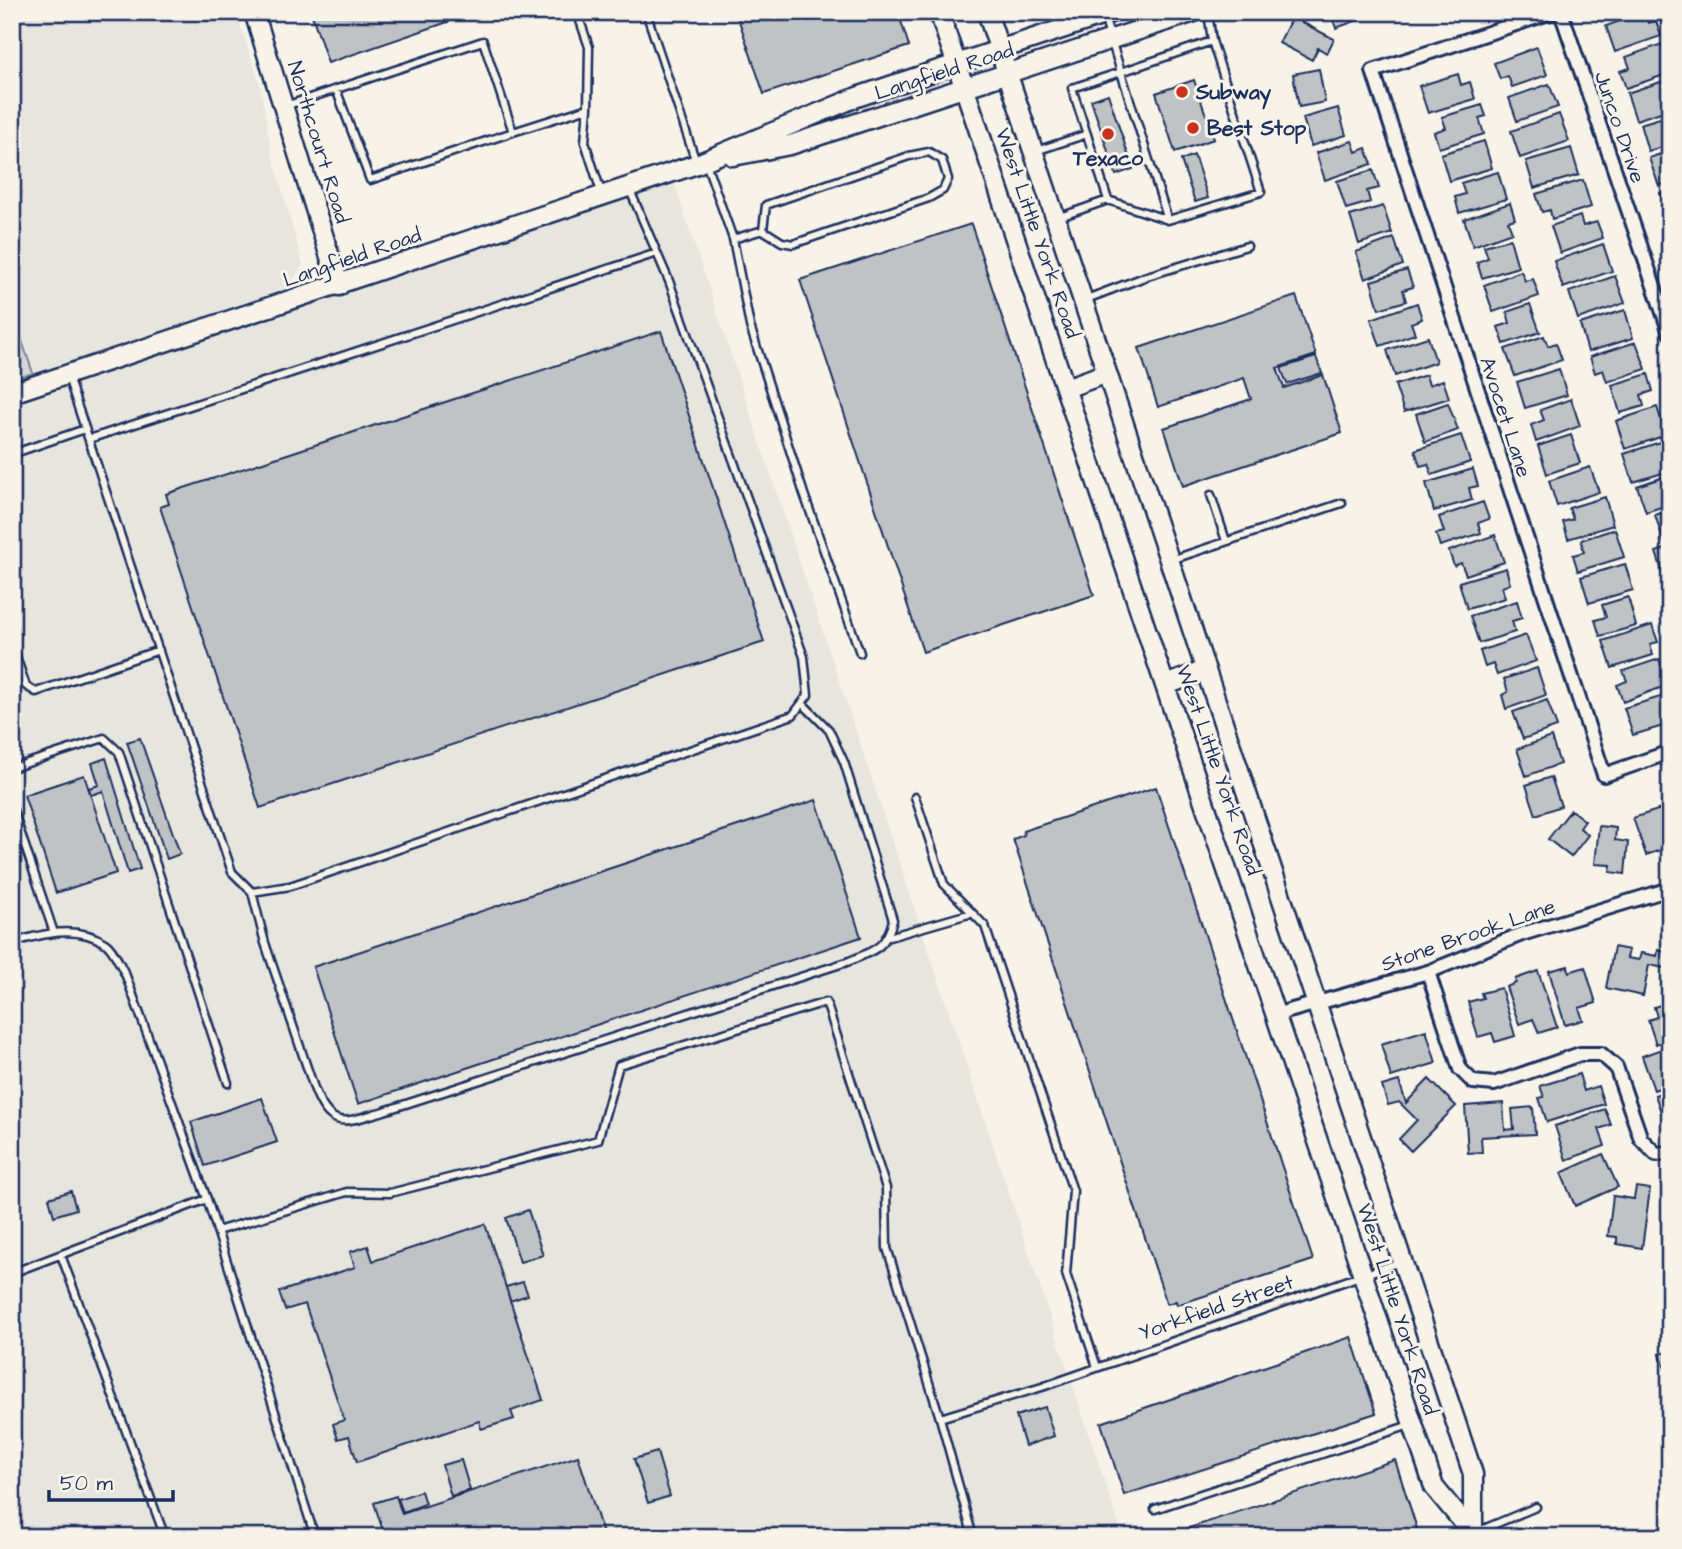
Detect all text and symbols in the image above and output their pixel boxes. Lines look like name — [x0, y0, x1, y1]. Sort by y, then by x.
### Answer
street label: Langfield Road — [871, 35, 1018, 109]
street label: Northcourt Road — [280, 58, 357, 227]
street label: Junco Drive — [1587, 67, 1652, 187]
place label: Subway — [1195, 78, 1272, 110]
marker: Subway — [1174, 84, 1190, 100]
place label: Best Stop — [1207, 114, 1307, 144]
marker: Best Stop — [1185, 120, 1201, 136]
street label: West Little York Road — [988, 124, 1087, 342]
marker: Texaco — [1100, 126, 1116, 142]
place label: Texaco — [1072, 144, 1143, 173]
street label: Langfield Road — [279, 220, 426, 297]
street label: Avocet Lane — [1472, 353, 1539, 481]
street label: West Little York Road — [1169, 661, 1268, 879]
street label: Stone Brook Lane — [1377, 892, 1559, 979]
street label: West Little York Road — [1350, 1200, 1445, 1419]
street label: Yorkfield Street — [1135, 1267, 1298, 1348]
scale bar — [49, 1458, 173, 1502]
text: 50 m — [60, 1469, 114, 1498]

